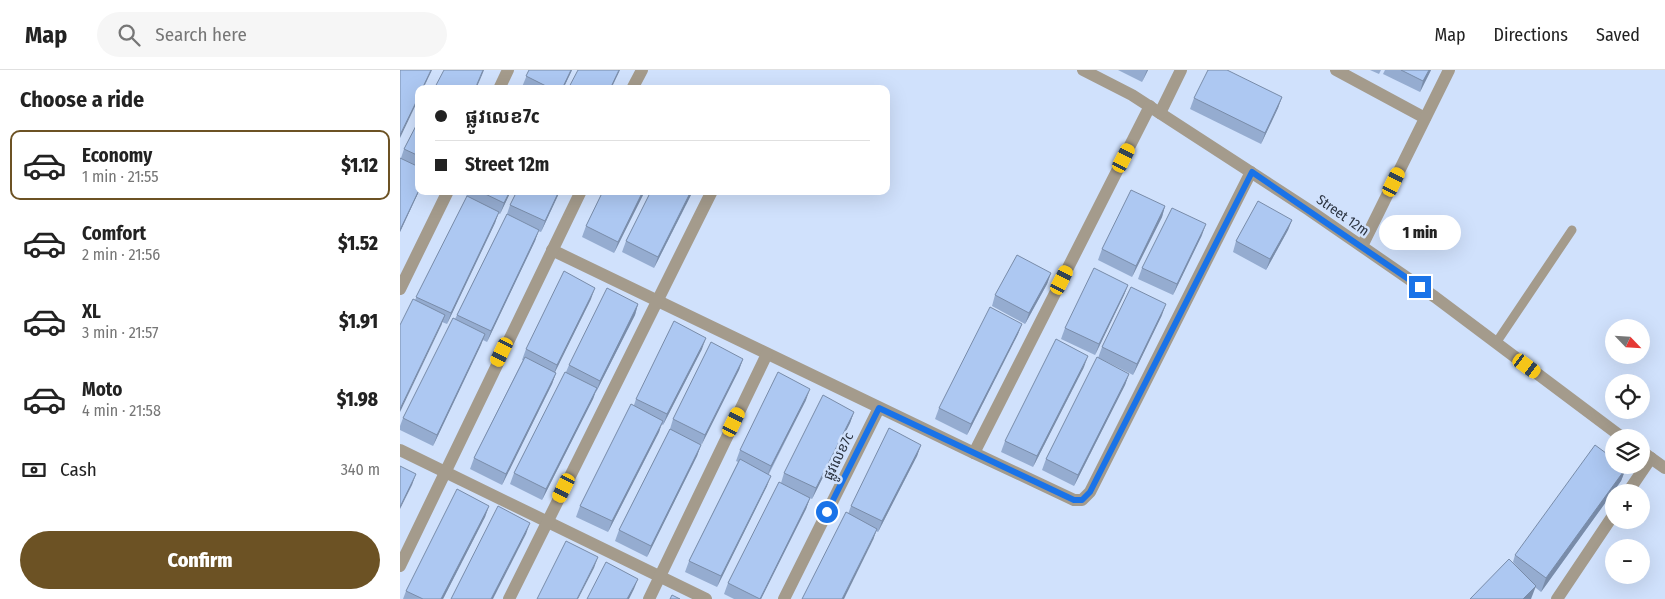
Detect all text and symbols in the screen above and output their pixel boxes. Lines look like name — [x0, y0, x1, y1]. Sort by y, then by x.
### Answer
search box — [97, 12, 447, 57]
text: Map — [25, 21, 67, 49]
icon: search — [115, 21, 143, 49]
text: Search here — [155, 23, 247, 46]
text: Map — [1434, 24, 1466, 46]
text: Directions — [1494, 24, 1568, 46]
text: Saved — [1596, 24, 1640, 46]
text: Choose a ride — [20, 86, 144, 113]
text: ផ្លូវលេខ7c — [465, 105, 539, 128]
car — [1110, 141, 1137, 175]
icon: car — [22, 143, 67, 188]
text: Economy — [82, 144, 152, 167]
text: Street 12m — [465, 153, 549, 176]
text: $1.12 — [341, 154, 378, 177]
car — [1380, 165, 1407, 199]
text: 1 min · 21:55 — [82, 167, 159, 186]
street label: Street 12m — [1313, 191, 1372, 240]
callout: 1 min — [1379, 214, 1461, 250]
icon: car — [22, 221, 67, 266]
text: Comfort — [82, 222, 146, 245]
text: 1 min — [1403, 223, 1437, 242]
text: $1.52 — [338, 232, 378, 255]
text: 2 min · 21:56 — [82, 245, 160, 264]
car — [1048, 263, 1075, 297]
route end — [1409, 276, 1431, 298]
icon: car — [22, 299, 67, 344]
text: XL — [82, 300, 101, 323]
text: $1.91 — [339, 310, 378, 333]
north arrow — [1605, 319, 1650, 364]
map controls — [1605, 319, 1650, 584]
text: 3 min · 21:57 — [82, 323, 159, 342]
car — [488, 335, 515, 369]
car — [1510, 351, 1543, 381]
button: locate — [1605, 374, 1650, 419]
icon: car — [22, 377, 67, 422]
text: Moto — [82, 378, 122, 401]
text: $1.98 — [337, 388, 378, 411]
text: 4 min · 21:58 — [82, 401, 161, 420]
car — [720, 405, 747, 439]
button: layers — [1605, 429, 1650, 474]
street label: ផ្លូវលេខ7c — [820, 430, 860, 484]
icon: cash — [20, 456, 48, 484]
text: Cash — [60, 458, 97, 481]
text: 340 m — [341, 460, 380, 479]
car — [550, 471, 577, 505]
button: + — [1605, 484, 1650, 529]
route start — [816, 501, 838, 523]
button: Confirm — [20, 531, 380, 589]
button: − — [1605, 539, 1650, 584]

